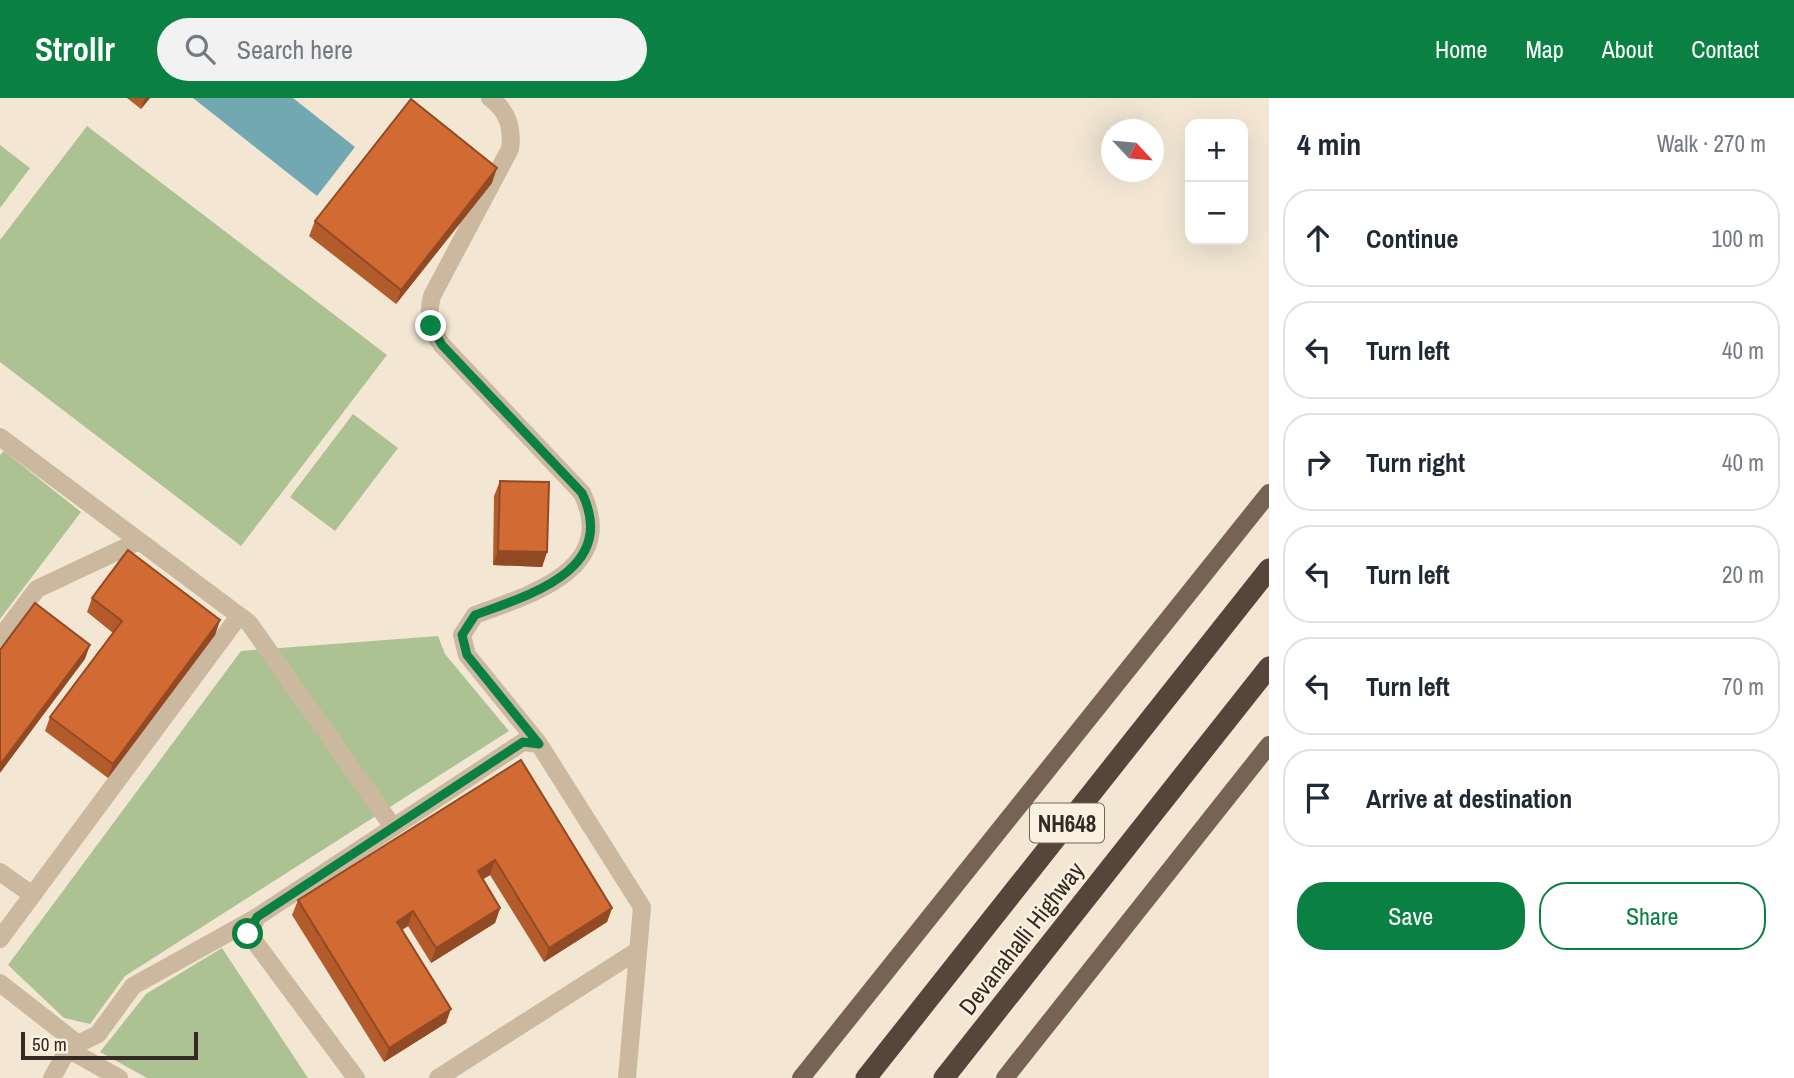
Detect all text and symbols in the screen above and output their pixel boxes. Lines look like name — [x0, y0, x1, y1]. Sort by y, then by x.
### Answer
search box — [157, 18, 647, 81]
text: Strollr — [35, 27, 115, 71]
icon: search — [181, 30, 219, 68]
text: Search here — [237, 32, 353, 67]
text: Home — [1435, 33, 1487, 65]
text: Map — [1525, 33, 1564, 65]
text: About — [1602, 33, 1653, 65]
text: Contact — [1691, 33, 1759, 65]
north arrow — [1101, 119, 1164, 182]
map controls — [1185, 119, 1248, 245]
button: + — [1185, 119, 1248, 182]
text: 4 min — [1297, 124, 1361, 164]
text: Walk · 270 m — [1657, 128, 1766, 159]
button: − — [1185, 182, 1248, 245]
icon: ahead — [1299, 219, 1337, 257]
text: Continue — [1366, 221, 1458, 256]
text: 100 m — [1712, 223, 1764, 254]
route end — [415, 310, 446, 341]
icon: left — [1299, 331, 1337, 369]
text: Turn left — [1366, 333, 1450, 368]
text: 40 m — [1722, 335, 1764, 366]
icon: right — [1299, 443, 1337, 481]
text: Turn right — [1366, 445, 1465, 480]
text: 40 m — [1722, 447, 1764, 478]
icon: left — [1299, 555, 1337, 593]
text: Turn left — [1366, 557, 1450, 592]
text: 20 m — [1722, 559, 1764, 590]
icon: left — [1299, 667, 1337, 705]
text: Turn left — [1366, 669, 1450, 704]
text: 70 m — [1722, 671, 1764, 702]
icon: arrive — [1299, 779, 1337, 817]
text: Arrive at destination — [1366, 781, 1572, 816]
road number: NH648 — [1030, 804, 1104, 842]
street label: Devanahalli Highway — [951, 855, 1091, 1021]
button: Save — [1297, 882, 1525, 950]
button: Share — [1539, 882, 1766, 950]
route start — [232, 918, 263, 949]
scale bar — [21, 1029, 198, 1061]
text: 50 m — [32, 1031, 67, 1057]

